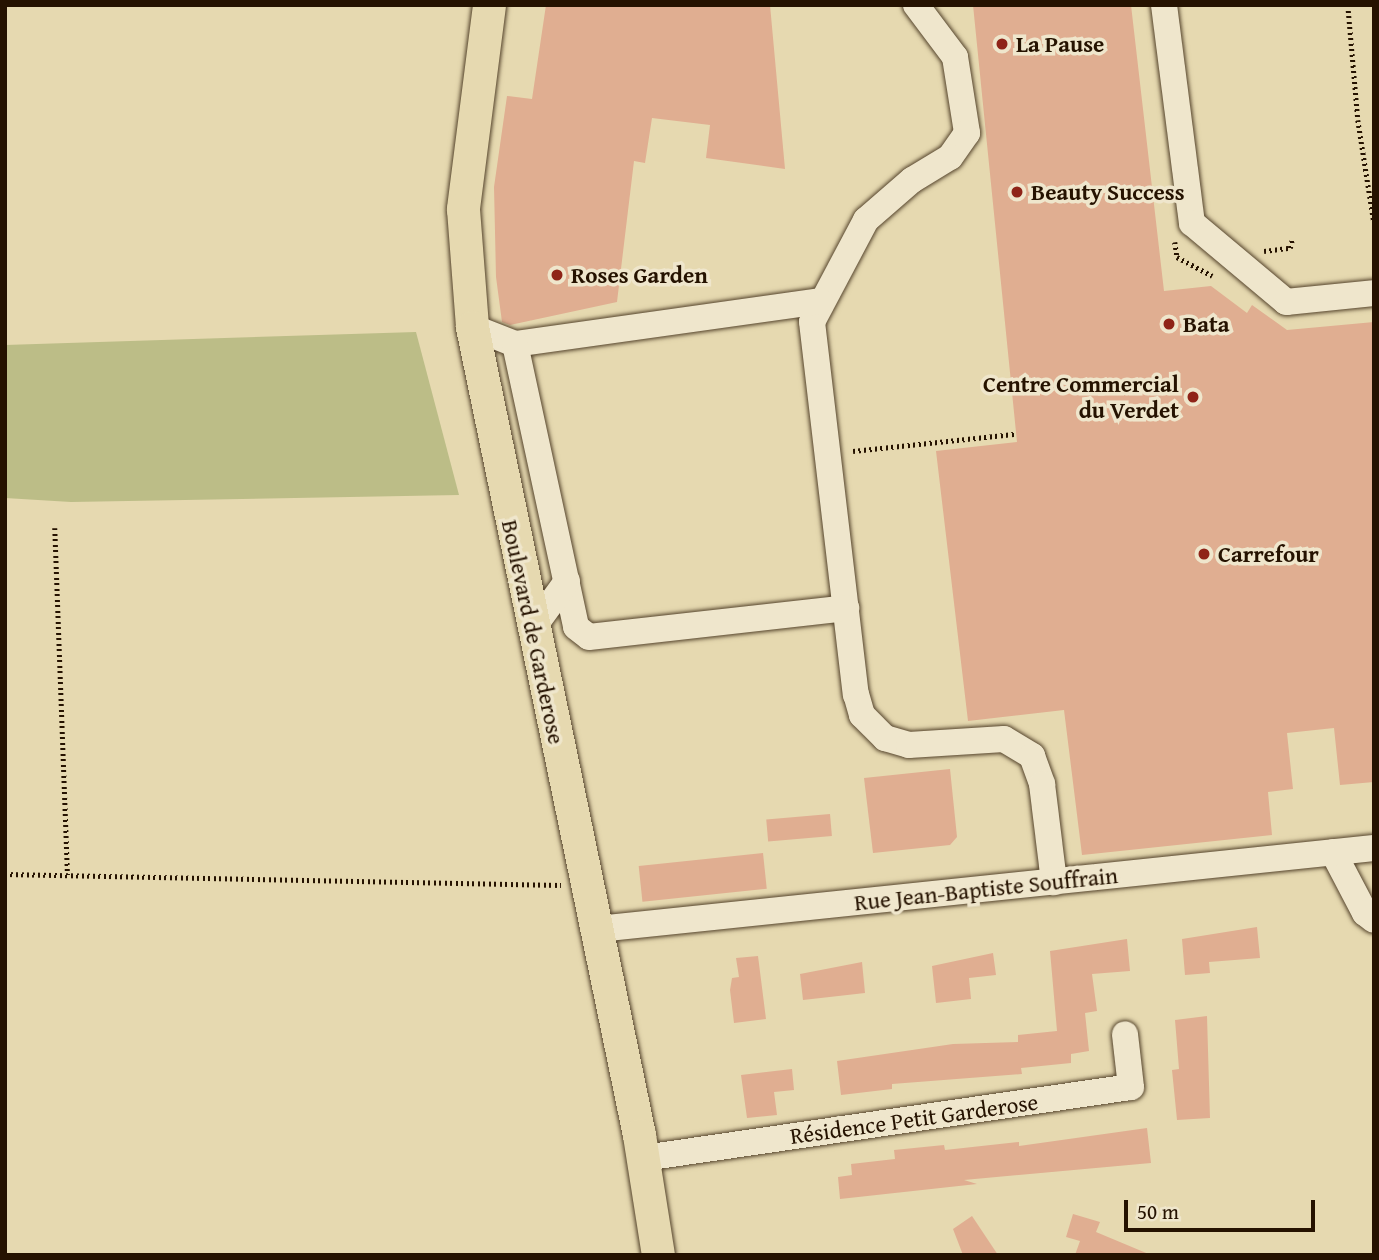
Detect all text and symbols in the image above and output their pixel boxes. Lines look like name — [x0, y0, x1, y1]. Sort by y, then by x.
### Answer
place label: La Pause — [1016, 30, 1104, 58]
marker: La Pause — [994, 36, 1010, 52]
place label: Beauty Success — [1031, 178, 1185, 206]
marker: Beauty Success — [1009, 184, 1025, 200]
place label: Roses Garden — [571, 261, 708, 289]
marker: Roses Garden — [549, 267, 565, 283]
place label: Bata — [1183, 310, 1230, 338]
marker: Bata — [1161, 316, 1177, 332]
place label: Centre Commercial du Verdet — [983, 370, 1179, 424]
marker: Centre Commercial du Verdet — [1185, 389, 1201, 405]
street label: Boulevard de Garderose — [496, 517, 570, 747]
place label: Carrefour — [1218, 540, 1319, 568]
marker: Carrefour — [1196, 546, 1212, 562]
street label: Rue Jean-Baptiste Souffrain — [853, 861, 1119, 917]
street label: Résidence Petit Garderose — [788, 1088, 1040, 1150]
scale bar — [1127, 1186, 1318, 1230]
text: 50 m — [1137, 1196, 1179, 1227]

